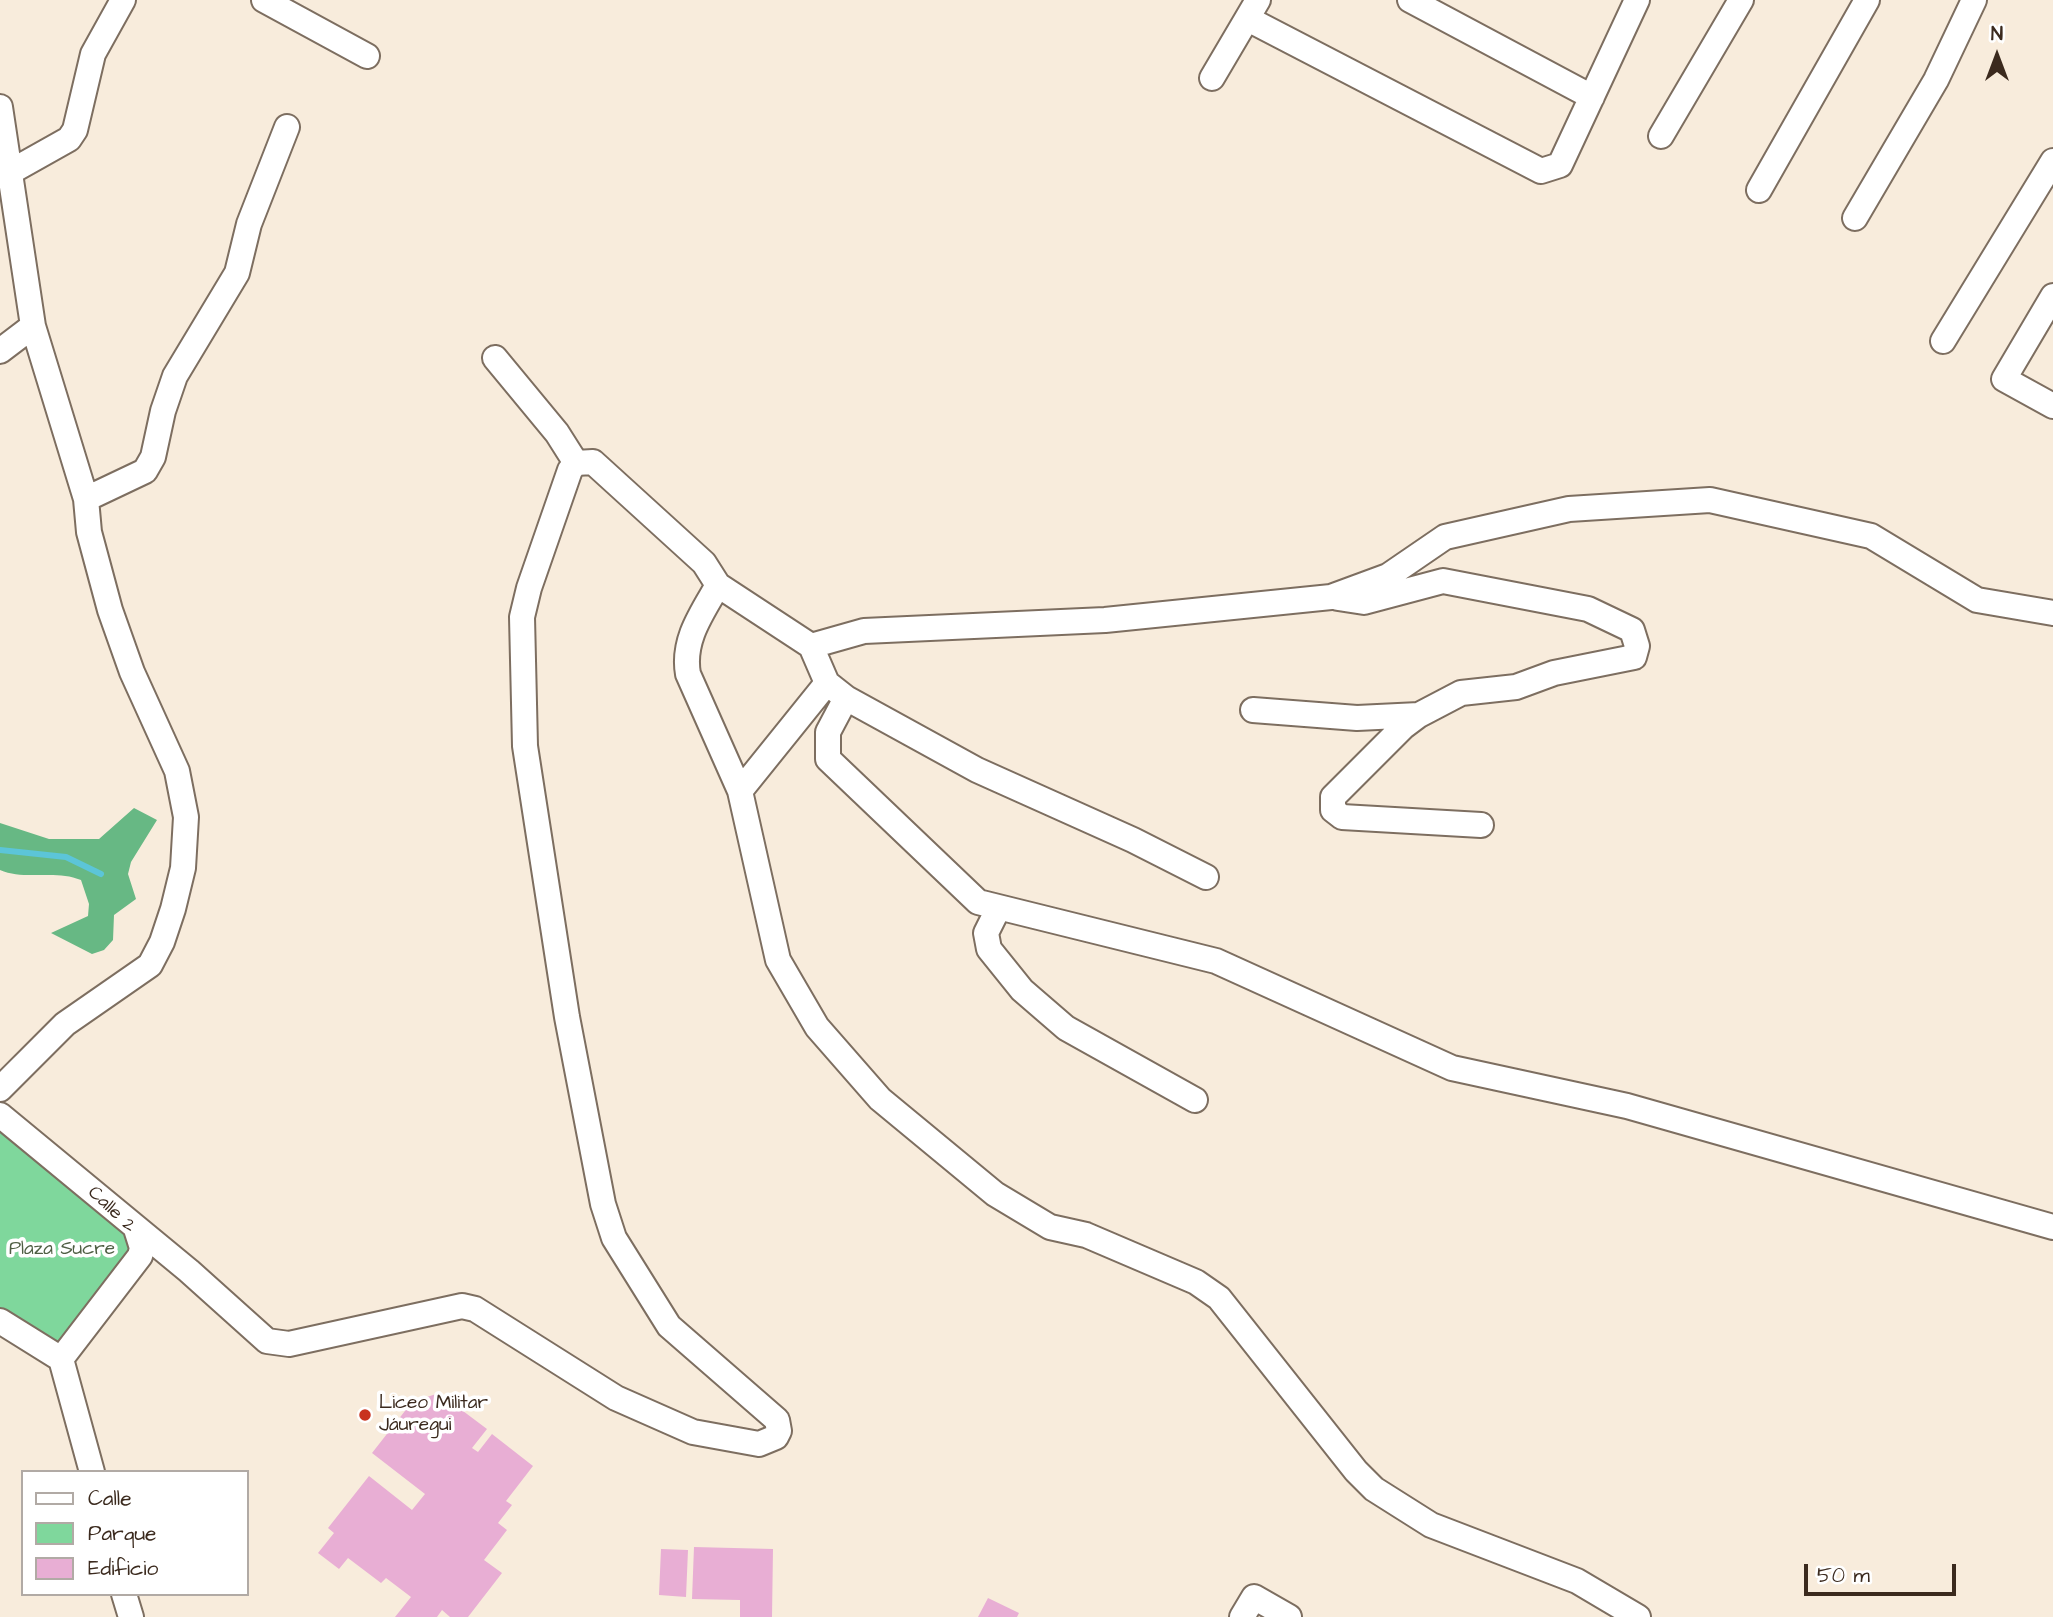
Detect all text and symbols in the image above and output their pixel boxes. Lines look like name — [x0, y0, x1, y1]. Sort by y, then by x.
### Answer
north arrow — [1962, 21, 2032, 91]
text: N — [1991, 21, 2003, 48]
street label: Calle 2 — [82, 1182, 140, 1238]
park label: Plaza Sucre — [9, 1239, 115, 1261]
place label: Liceo Militar Jáuregui — [379, 1393, 488, 1437]
marker: Liceo Militar Jáuregui — [357, 1407, 373, 1423]
legend — [21, 1470, 248, 1596]
text: Calle — [88, 1484, 132, 1513]
text: Parque — [88, 1519, 156, 1548]
scale bar — [1808, 1550, 1960, 1594]
text: Edificio — [88, 1554, 158, 1583]
text: 50 m — [1817, 1561, 1870, 1590]

